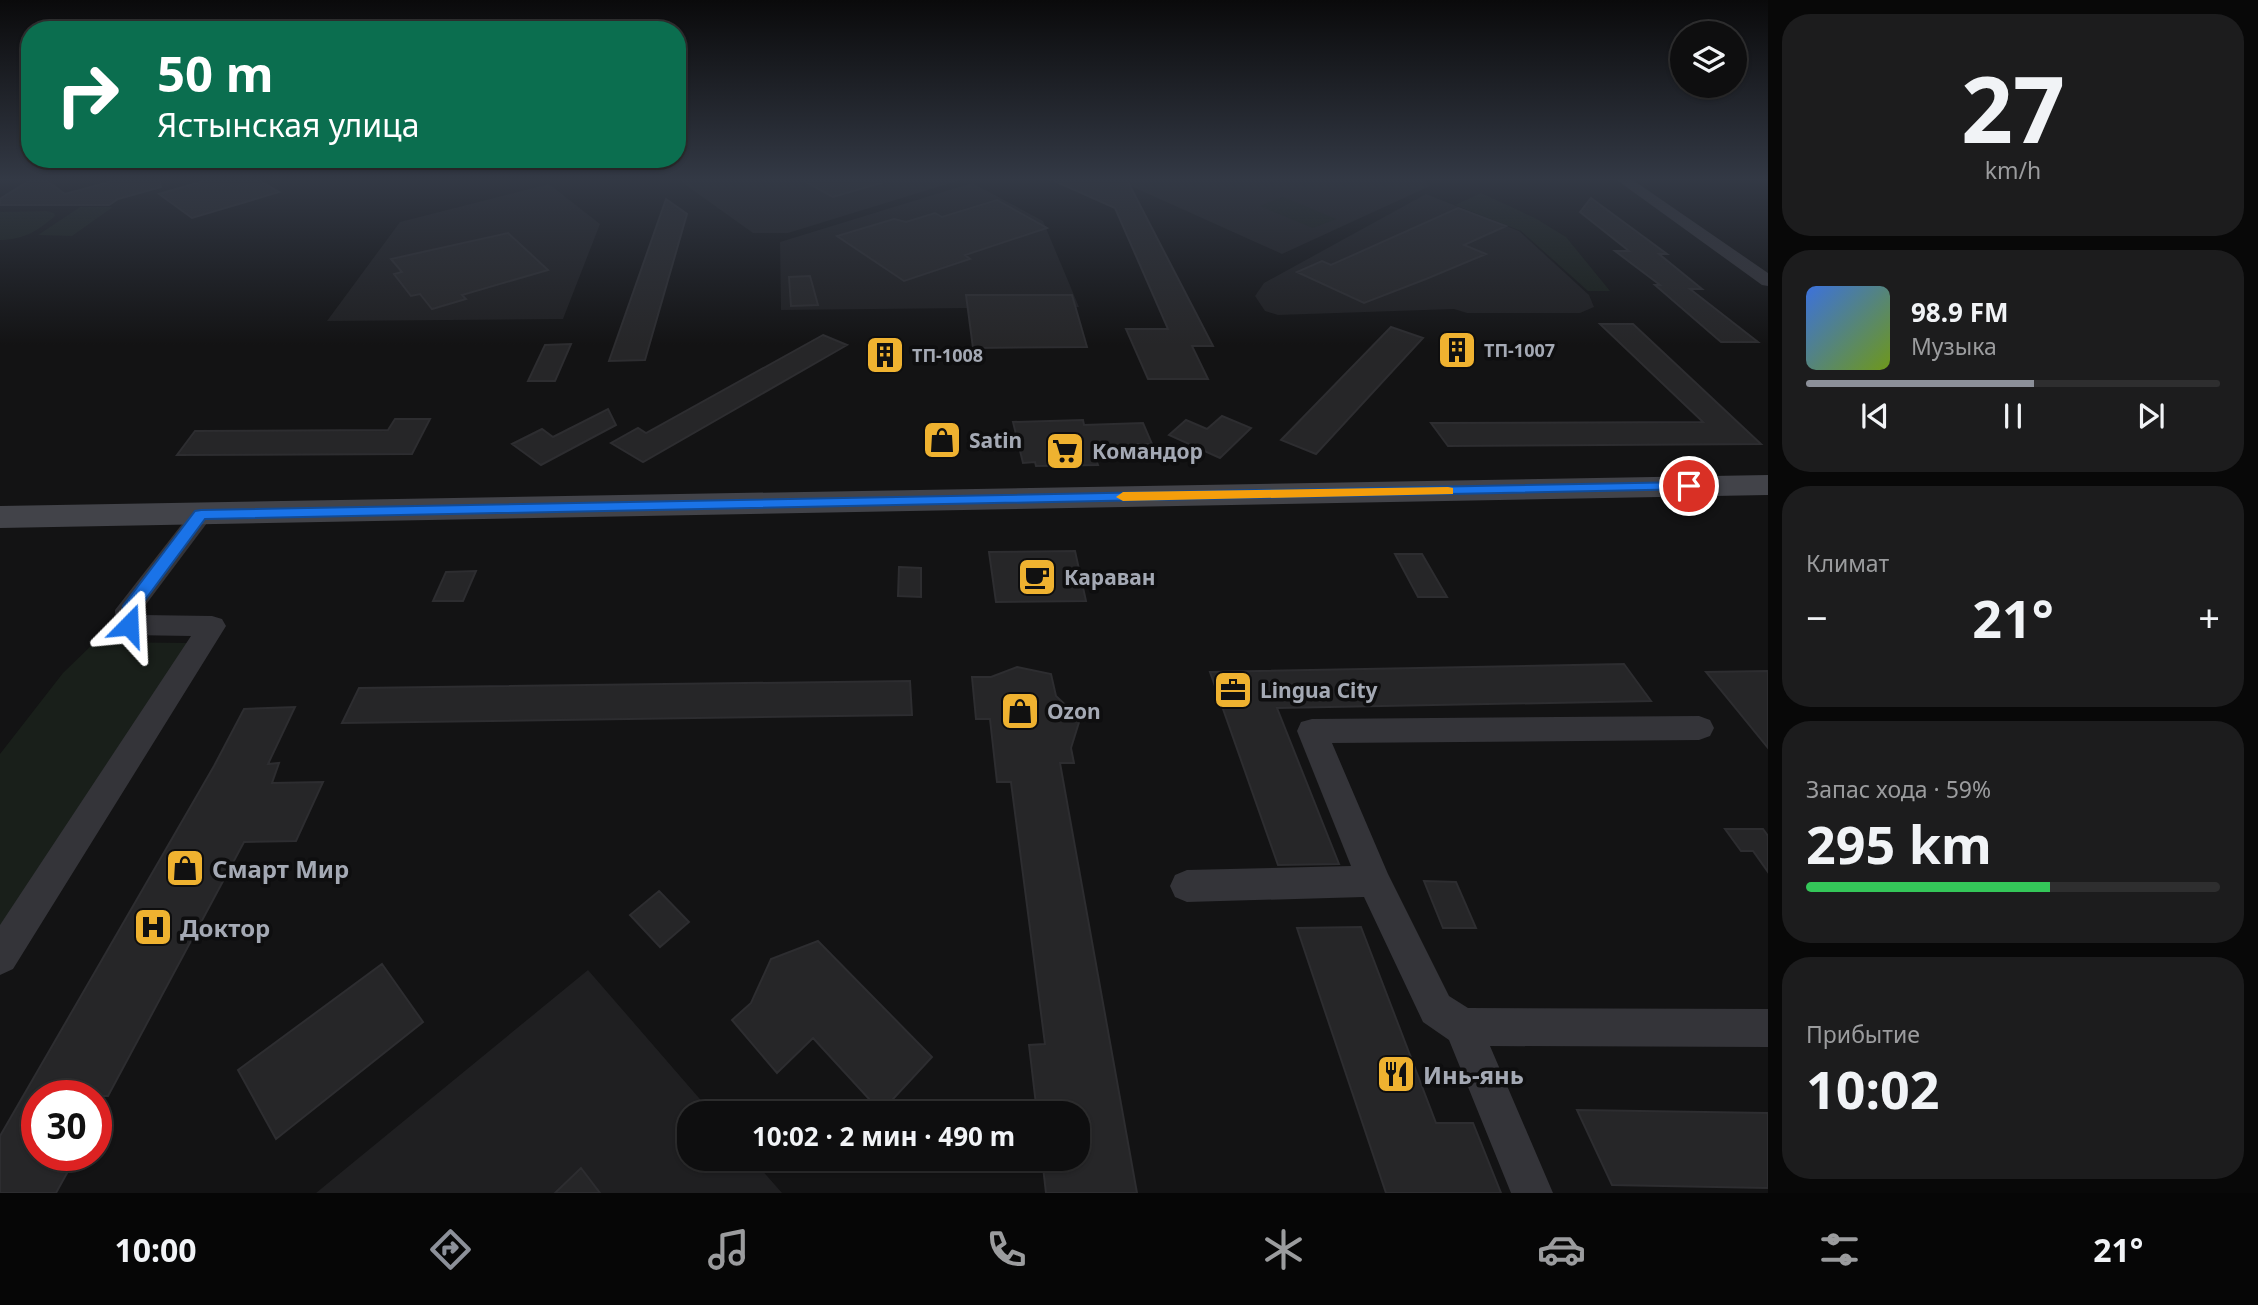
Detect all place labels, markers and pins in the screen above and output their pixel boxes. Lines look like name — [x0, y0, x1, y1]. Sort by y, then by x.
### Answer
building icon: ТП-1007 — [1436, 329, 1478, 371]
building icon: ТП-1008 — [864, 334, 906, 376]
place label: ТП-1007 — [1484, 338, 1555, 362]
place label: ТП-1008 — [912, 343, 983, 367]
shop icon: Satin — [921, 419, 963, 461]
place label: Satin — [969, 426, 1022, 454]
supermarket icon: Командор — [1044, 430, 1086, 472]
place label: Командор — [1092, 437, 1203, 465]
pin — [1659, 456, 1719, 516]
cafe icon: Караван — [1016, 556, 1058, 598]
place label: Караван — [1064, 563, 1156, 591]
office icon: Lingua City — [1212, 669, 1254, 711]
place label: Lingua City — [1260, 676, 1378, 704]
shop icon: Ozon — [999, 690, 1041, 732]
place label: Ozon — [1047, 697, 1101, 725]
shop icon: Смарт Мир — [164, 847, 206, 889]
place label: Смарт Мир — [212, 852, 349, 885]
hospital icon: Доктор — [132, 906, 174, 948]
place label: Доктор — [180, 911, 270, 944]
restaurant icon: Инь-янь — [1375, 1053, 1417, 1095]
place label: Инь-янь — [1423, 1058, 1524, 1091]

